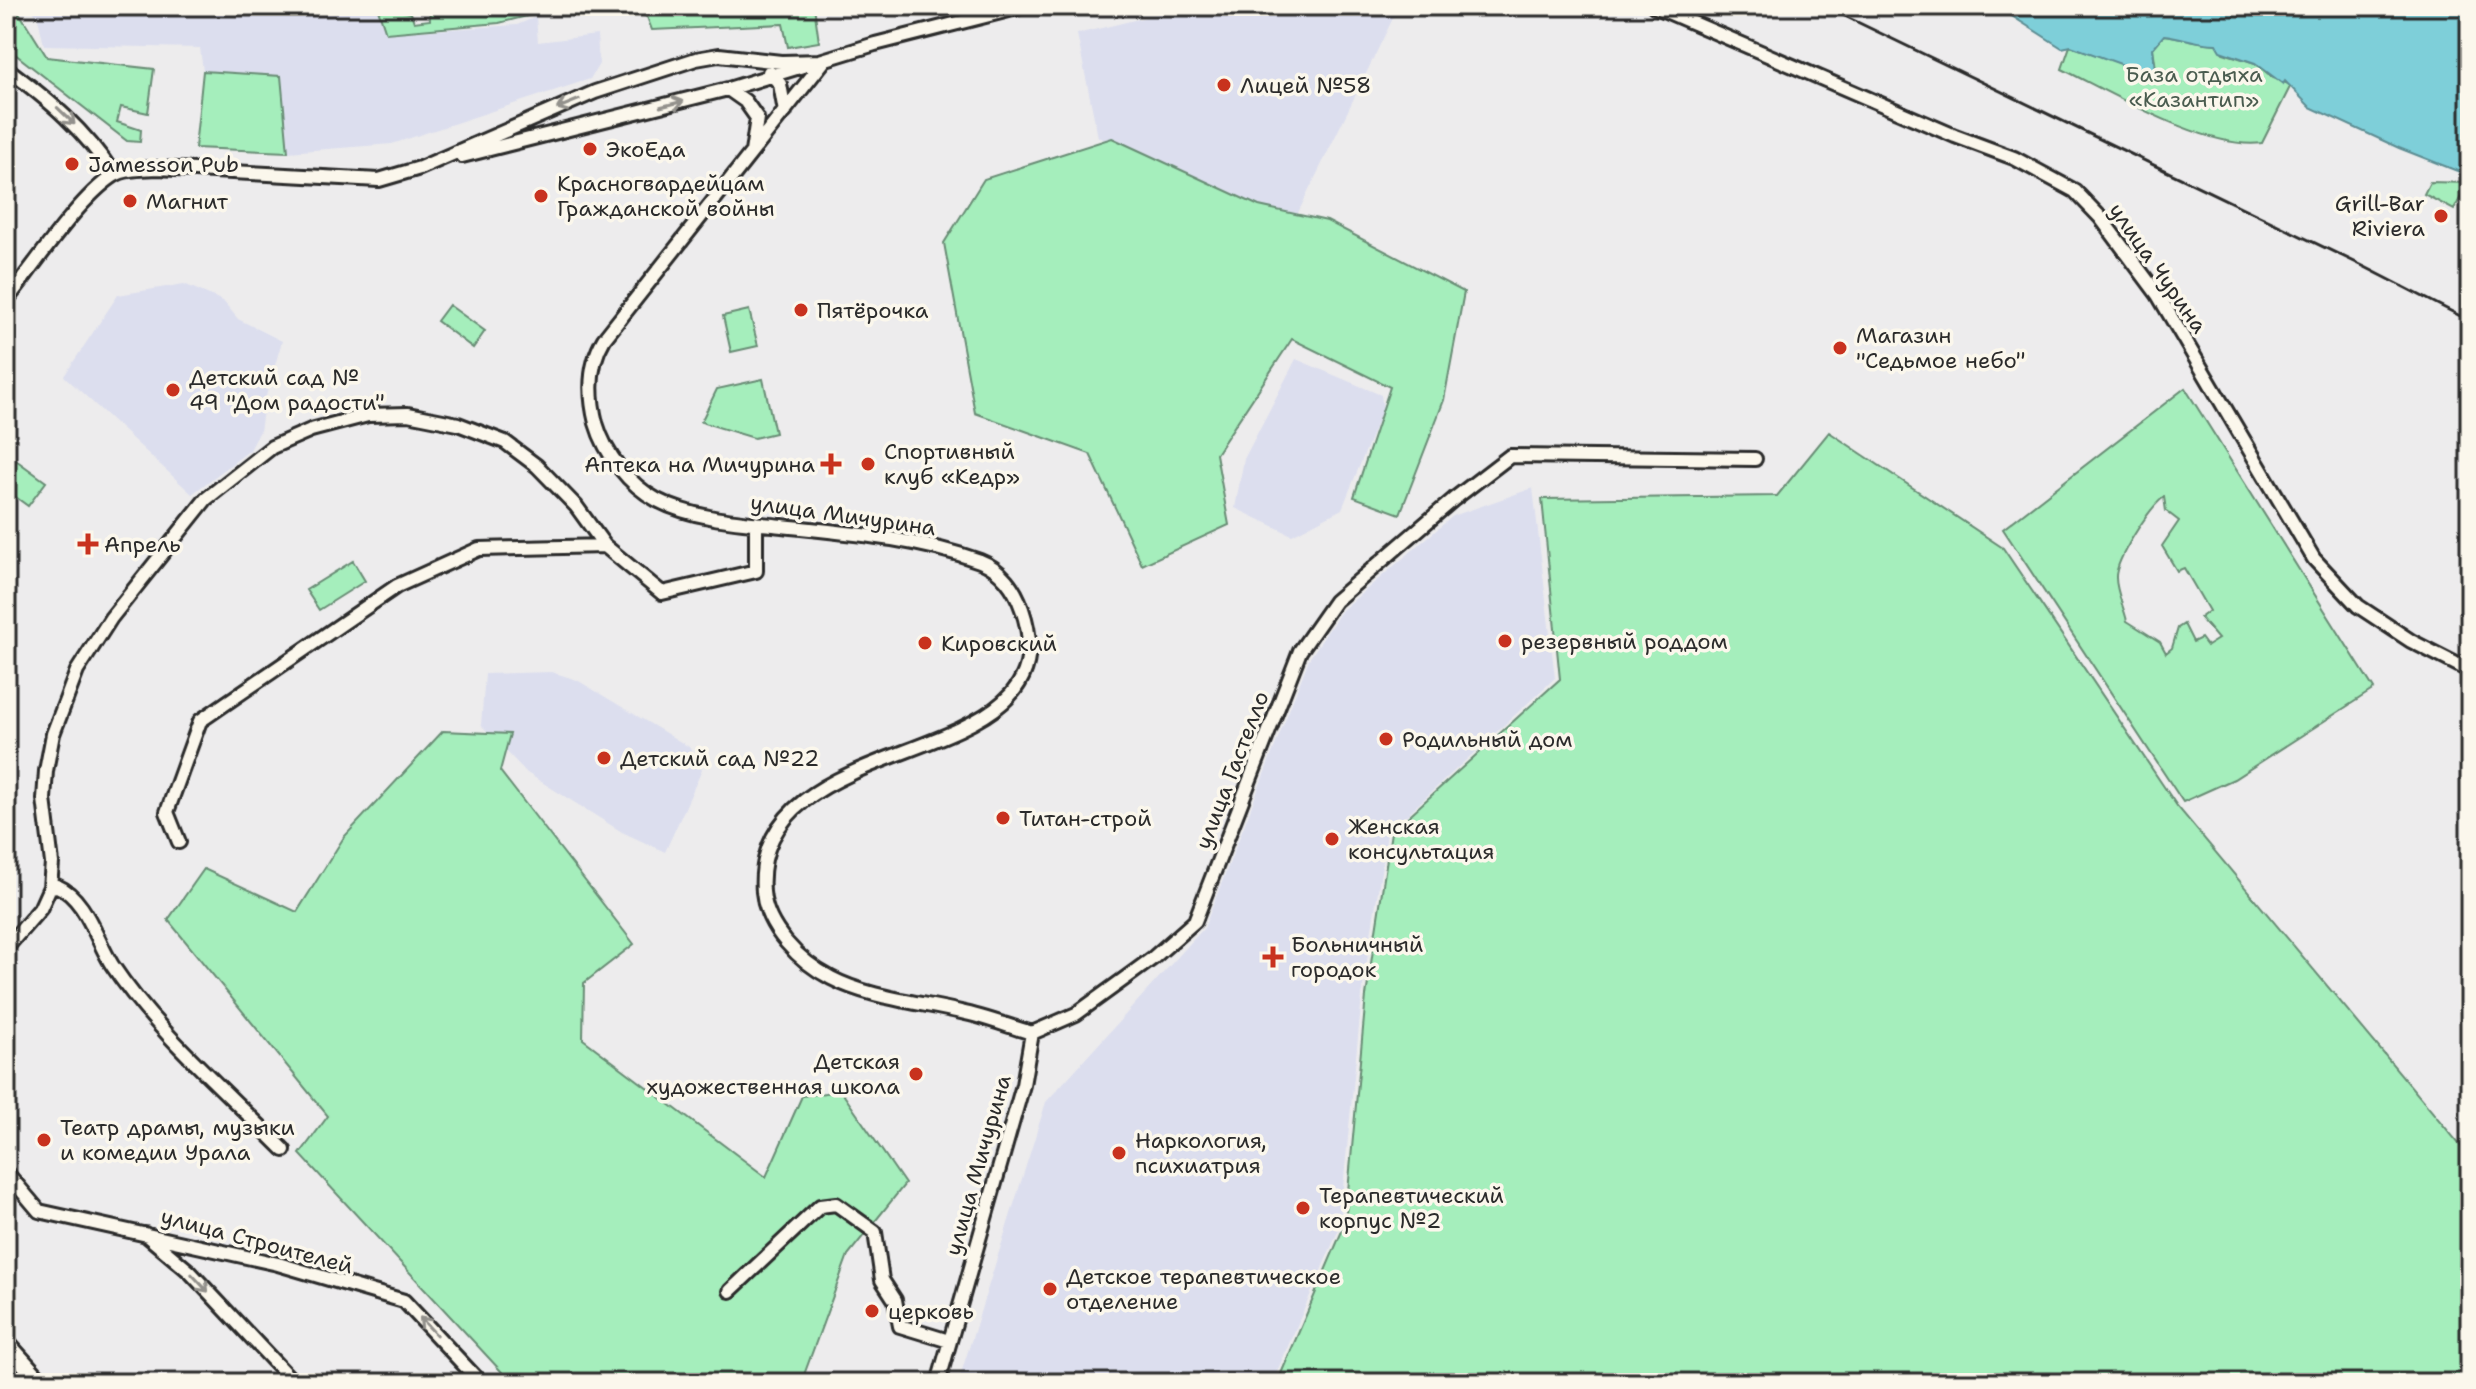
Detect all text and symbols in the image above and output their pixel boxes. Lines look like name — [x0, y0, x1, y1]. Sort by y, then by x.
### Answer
park label: База отдыха «Казантип» — [2125, 60, 2263, 114]
place label: Лицей №58 — [1240, 71, 1371, 100]
marker: Лицей №58 — [1215, 76, 1233, 94]
one-way arrow — [658, 95, 684, 110]
one-way arrow — [556, 97, 581, 112]
one-way arrow — [56, 106, 76, 125]
place label: ЭкоЕда — [606, 135, 686, 164]
marker: ЭкоЕда — [581, 140, 599, 158]
place label: Jamesson Pub — [88, 150, 239, 179]
marker: Jamesson Pub — [63, 155, 81, 173]
place label: Красногвардейцам Гражданской войны — [557, 169, 775, 223]
place label: Магнит — [146, 187, 229, 216]
marker: Красногвардейцам Гражданской войны — [532, 187, 550, 205]
place label: Grill-Bar Riviera — [2335, 189, 2425, 243]
marker: Магнит — [121, 192, 139, 210]
street label: улица Чурина — [2102, 197, 2214, 339]
marker: Grill-Bar Riviera — [2432, 207, 2450, 225]
place label: Пятёрочка — [817, 296, 929, 325]
marker: Пятёрочка — [792, 301, 810, 319]
place label: Магазин "Седьмое небо" — [1856, 321, 2025, 375]
marker: Магазин "Седьмое небо" — [1831, 339, 1849, 357]
place label: Детский сад № 49 "Дом радости" — [189, 363, 385, 417]
marker: Детский сад № 49 "Дом радости" — [164, 381, 182, 399]
place label: Спортивный клуб «Кедр» — [884, 437, 1020, 491]
place label: Аптека на Мичурина — [584, 450, 815, 479]
marker: Аптека на Мичурина — [822, 455, 840, 473]
marker: Спортивный клуб «Кедр» — [859, 455, 877, 473]
street label: улица Мичурина — [748, 488, 938, 542]
place label: Апрель — [104, 530, 181, 559]
marker: Апрель — [79, 535, 97, 553]
place label: резервный роддом — [1521, 627, 1728, 656]
place label: Кировский — [941, 629, 1057, 658]
marker: резервный роддом — [1496, 632, 1514, 650]
marker: Кировский — [916, 634, 934, 652]
street label: улица Гастелло — [1189, 687, 1275, 853]
place label: Родильный дом — [1402, 725, 1573, 754]
marker: Родильный дом — [1377, 730, 1395, 748]
place label: Детский сад №22 — [620, 744, 819, 773]
marker: Детский сад №22 — [595, 749, 613, 767]
place label: Титан-строй — [1019, 804, 1152, 833]
marker: Титан-строй — [994, 809, 1012, 827]
place label: Женская консультация — [1348, 812, 1495, 866]
marker: Женская консультация — [1323, 830, 1341, 848]
place label: Больничный городок — [1291, 930, 1423, 984]
marker: Больничный городок — [1262, 946, 1284, 968]
place label: Детская художественная школа — [647, 1047, 900, 1101]
marker: Детская художественная школа — [907, 1065, 925, 1083]
street label: улица Мичурина — [938, 1071, 1018, 1259]
place label: Театр драмы, музыки и комедии Урала — [60, 1113, 295, 1167]
place label: Наркология, психиатрия — [1135, 1126, 1267, 1180]
marker: Театр драмы, музыки и комедии Урала — [35, 1131, 53, 1149]
marker: Наркология, психиатрия — [1110, 1144, 1128, 1162]
place label: Терапевтический корпус №2 — [1319, 1181, 1504, 1235]
marker: Терапевтический корпус №2 — [1294, 1199, 1312, 1217]
street label: улица Строителей — [158, 1201, 356, 1281]
place label: Детское терапевтическое отделение — [1066, 1262, 1341, 1316]
one-way arrow — [191, 1273, 210, 1293]
marker: Детское терапевтическое отделение — [1041, 1280, 1059, 1298]
place label: церковь — [888, 1297, 974, 1326]
marker: церковь — [863, 1302, 881, 1320]
one-way arrow — [418, 1316, 437, 1336]

